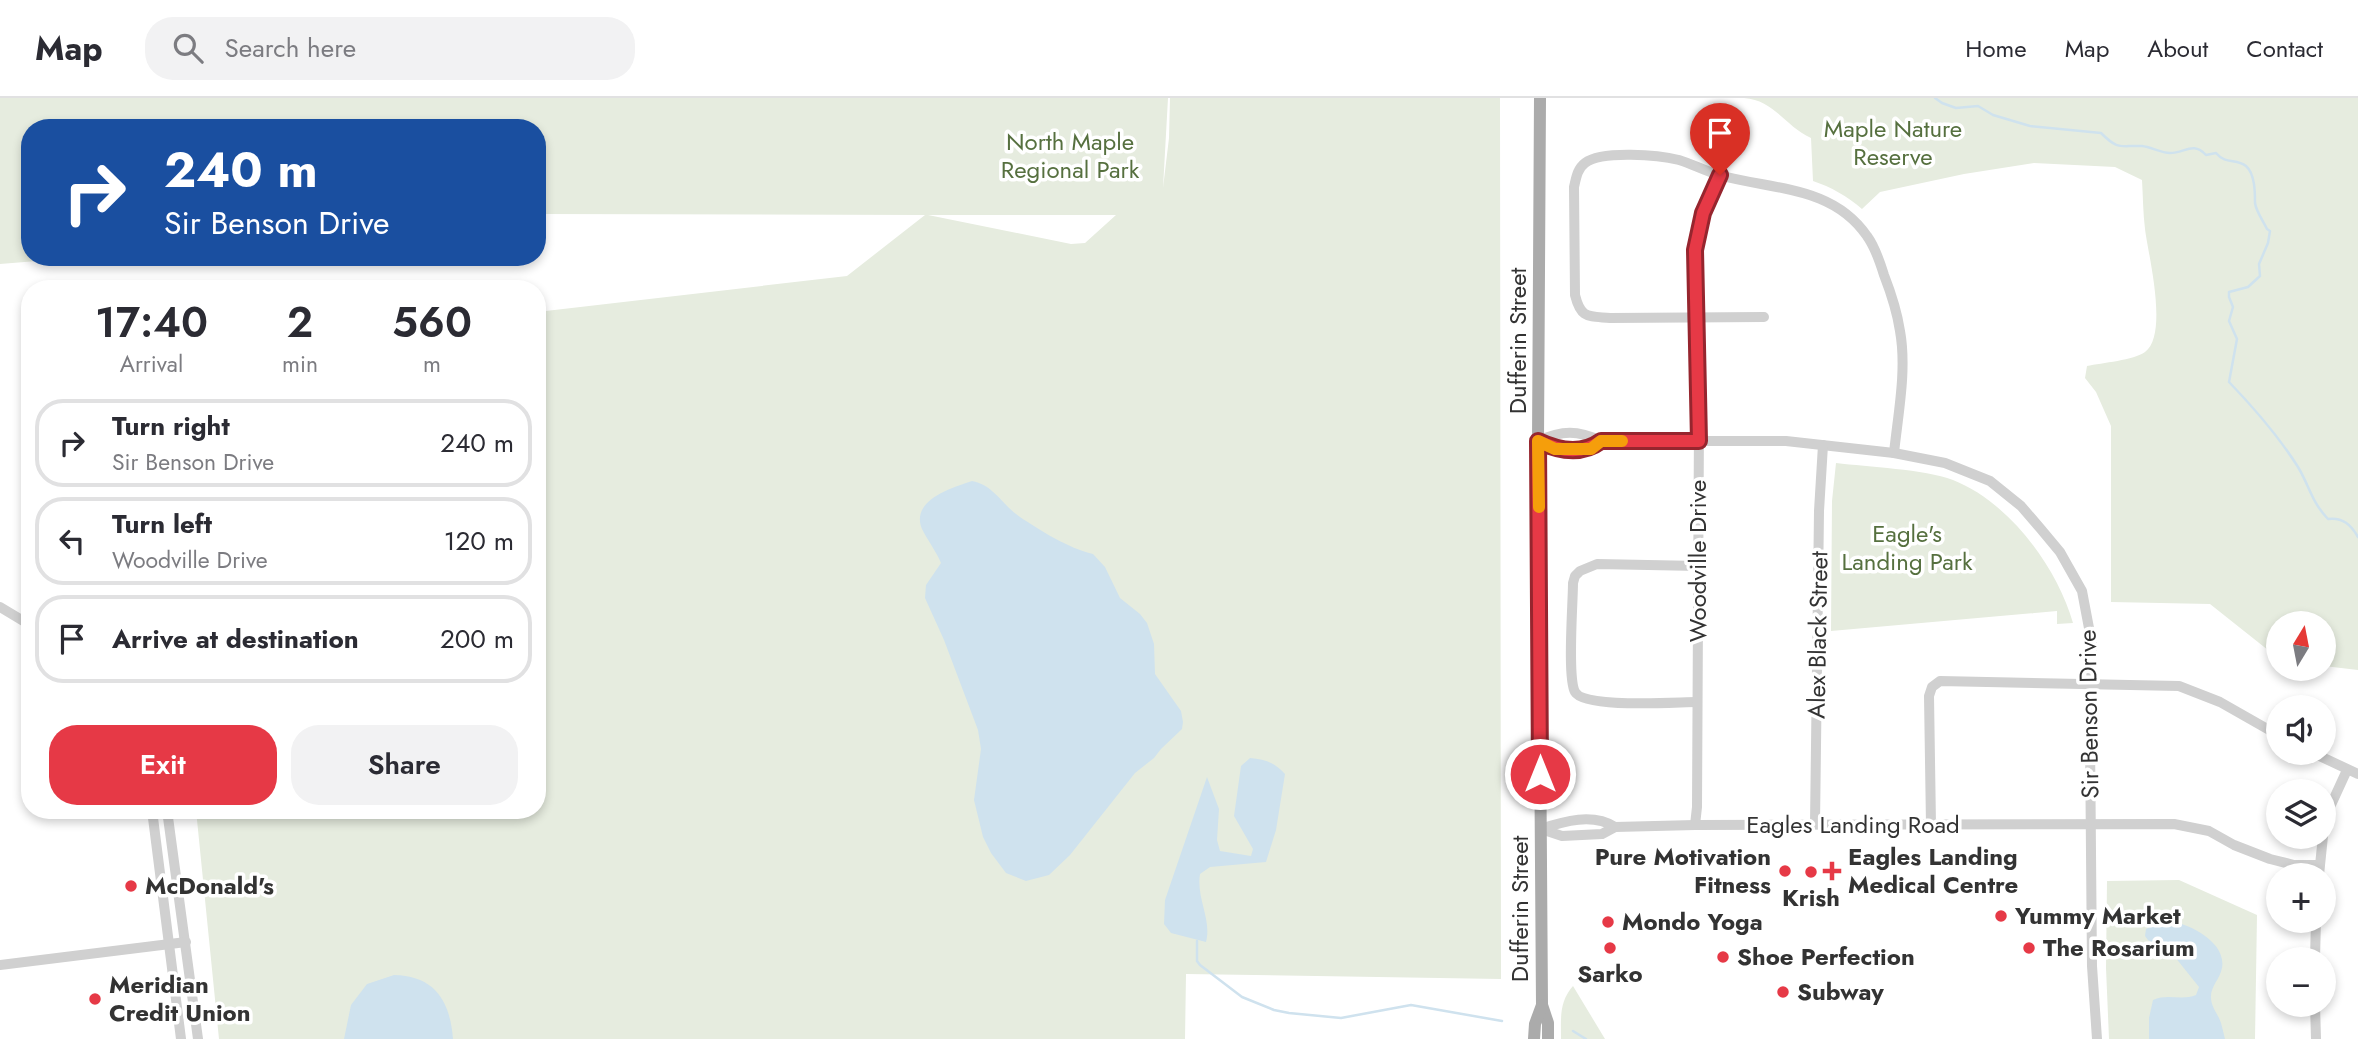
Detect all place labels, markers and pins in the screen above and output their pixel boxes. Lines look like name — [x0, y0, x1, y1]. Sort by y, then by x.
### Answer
pin — [1690, 103, 1750, 175]
place label: Pure Motivation Fitness — [1595, 839, 1771, 902]
place label: Eagles Landing Medical Centre — [1848, 839, 2018, 902]
marker: Eagles Landing Medical Centre — [1822, 861, 1842, 881]
marker: Pure Motivation Fitness — [1777, 863, 1793, 879]
marker: Krish — [1803, 864, 1819, 880]
place label: McDonald's — [145, 868, 274, 903]
marker: McDonald's — [123, 878, 139, 894]
place label: Krish — [1782, 880, 1840, 915]
place label: Yummy Market — [2014, 898, 2181, 933]
place label: Mondo Yoga — [1622, 904, 1763, 939]
marker: Yummy Market — [1993, 908, 2009, 924]
marker: Mondo Yoga — [1600, 914, 1616, 930]
place label: The Rosarium — [2043, 930, 2195, 965]
place label: Shoe Perfection — [1737, 939, 1915, 974]
marker: Sarko — [1602, 940, 1618, 956]
marker: The Rosarium — [2021, 940, 2037, 956]
marker: Shoe Perfection — [1715, 949, 1731, 965]
place label: Sarko — [1577, 956, 1643, 991]
place label: Meridian Credit Union — [109, 967, 251, 1030]
place label: Subway — [1797, 974, 1884, 1009]
marker: Subway — [1775, 984, 1791, 1000]
marker: Meridian Credit Union — [87, 991, 103, 1007]

